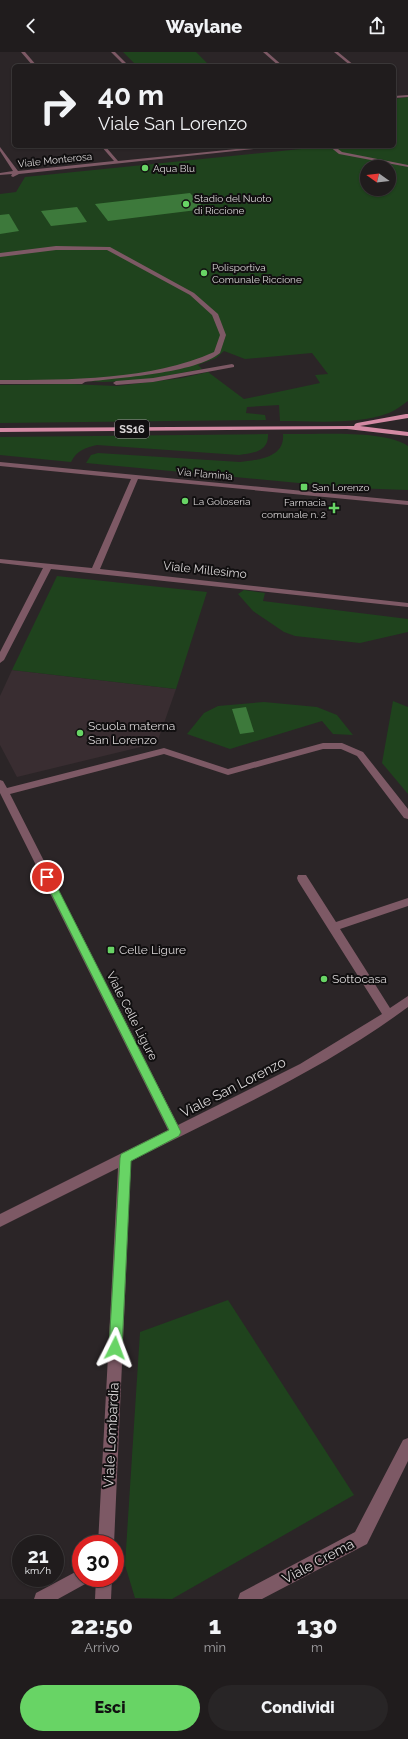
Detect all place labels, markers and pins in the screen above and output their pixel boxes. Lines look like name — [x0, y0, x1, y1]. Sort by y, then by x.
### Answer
marker: Aqua Blu — [140, 163, 150, 173]
place label: Aqua Blu — [153, 163, 195, 174]
place label: Stadio del Nuoto di Riccione — [194, 193, 272, 216]
marker: Stadio del Nuoto di Riccione — [181, 199, 191, 209]
place label: Polisportiva Comunale Riccione — [212, 262, 302, 285]
marker: Polisportiva Comunale Riccione — [199, 268, 209, 278]
marker: San Lorenzo — [299, 482, 309, 492]
place label: San Lorenzo — [312, 482, 369, 493]
marker: La Goloseria — [180, 496, 190, 506]
place label: La Goloseria — [193, 496, 250, 507]
place label: Farmacia comunale n. 2 — [262, 497, 326, 520]
marker: Farmacia comunale n. 2 — [329, 503, 339, 513]
place label: Scuola materna San Lorenzo — [88, 719, 175, 747]
marker: Scuola materna San Lorenzo — [75, 728, 85, 738]
pin — [30, 860, 64, 894]
place label: Celle Ligure — [119, 943, 186, 957]
marker: Celle Ligure — [106, 945, 116, 955]
place label: Sottocasa — [332, 972, 387, 986]
marker: Sottocasa — [319, 974, 329, 984]

